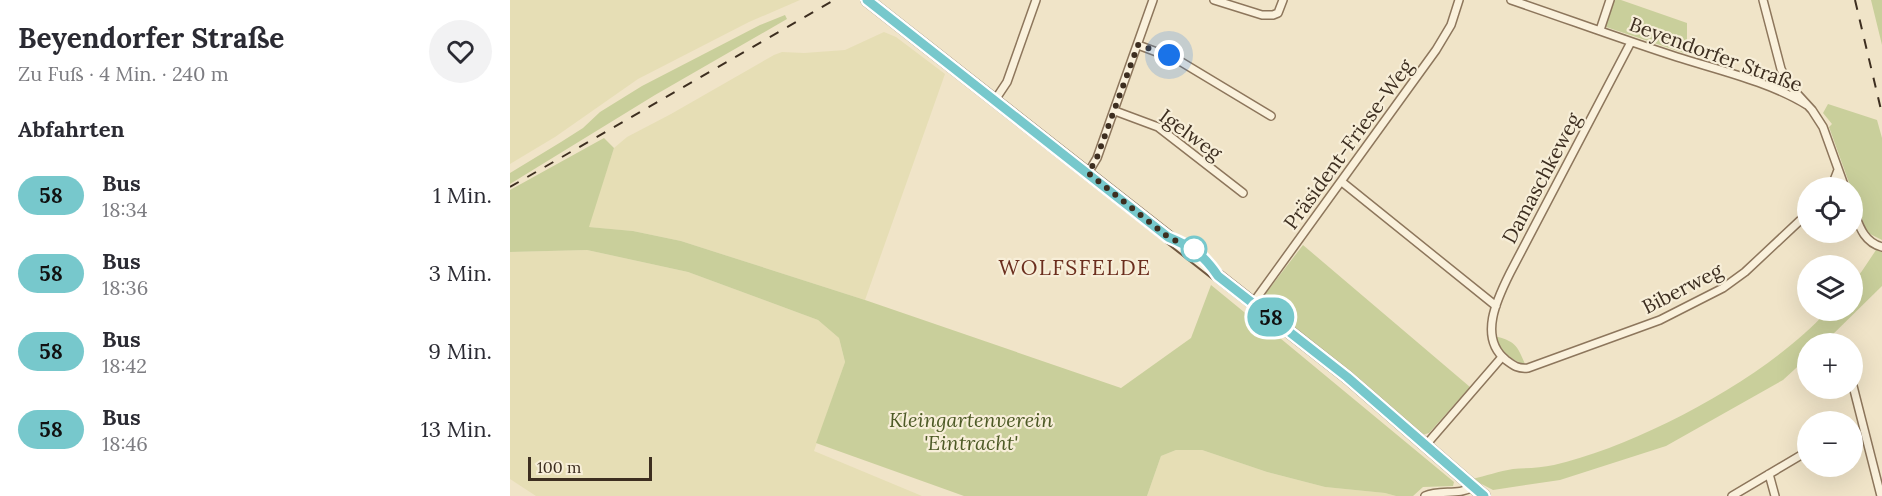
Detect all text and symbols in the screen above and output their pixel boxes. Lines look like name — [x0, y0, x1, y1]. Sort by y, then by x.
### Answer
street label: Beyendorfer Straße — [1626, 11, 1806, 97]
text: Beyendorfer Straße — [18, 20, 284, 56]
button: heart — [429, 20, 492, 83]
your location — [1154, 40, 1184, 70]
street label: Präsident-Friese-Weg — [1278, 53, 1419, 234]
text: Zu Fuß · 4 Min. · 240 m — [18, 61, 229, 86]
street label: Igelweg — [1155, 103, 1228, 166]
street label: Damaschkeweg — [1496, 108, 1586, 248]
text: Abfahrten — [18, 115, 125, 143]
text: Bus — [102, 169, 141, 197]
map controls — [1797, 177, 1863, 477]
button: locate — [1797, 177, 1863, 243]
text: 1 Min. — [433, 181, 492, 209]
text: 58 — [39, 182, 63, 209]
text: 18:34 — [102, 197, 148, 222]
unlabelled marker — [1181, 236, 1207, 262]
text: Bus — [102, 247, 141, 275]
district label: WOLFSFELDE — [999, 254, 1151, 281]
button: layers — [1797, 255, 1863, 321]
street label: Biberweg — [1638, 257, 1727, 319]
text: 3 Min. — [429, 259, 492, 287]
text: 58 — [39, 260, 63, 287]
text: 18:36 — [102, 275, 148, 300]
line badge: 58 — [1244, 298, 1298, 336]
text: 58 — [1259, 304, 1283, 331]
text: Bus — [102, 325, 141, 353]
button: + — [1797, 333, 1863, 399]
text: 9 Min. — [428, 337, 492, 365]
text: 58 — [39, 338, 63, 365]
text: 18:42 — [102, 353, 147, 378]
text: Bus — [102, 403, 141, 431]
park label: Kleingartenverein 'Eintracht' — [889, 407, 1054, 455]
button: − — [1797, 411, 1863, 477]
text: 13 Min. — [421, 415, 492, 443]
text: 58 — [39, 416, 63, 443]
text: 18:46 — [102, 431, 148, 456]
scale bar — [528, 454, 652, 482]
text: 100 m — [537, 457, 581, 477]

